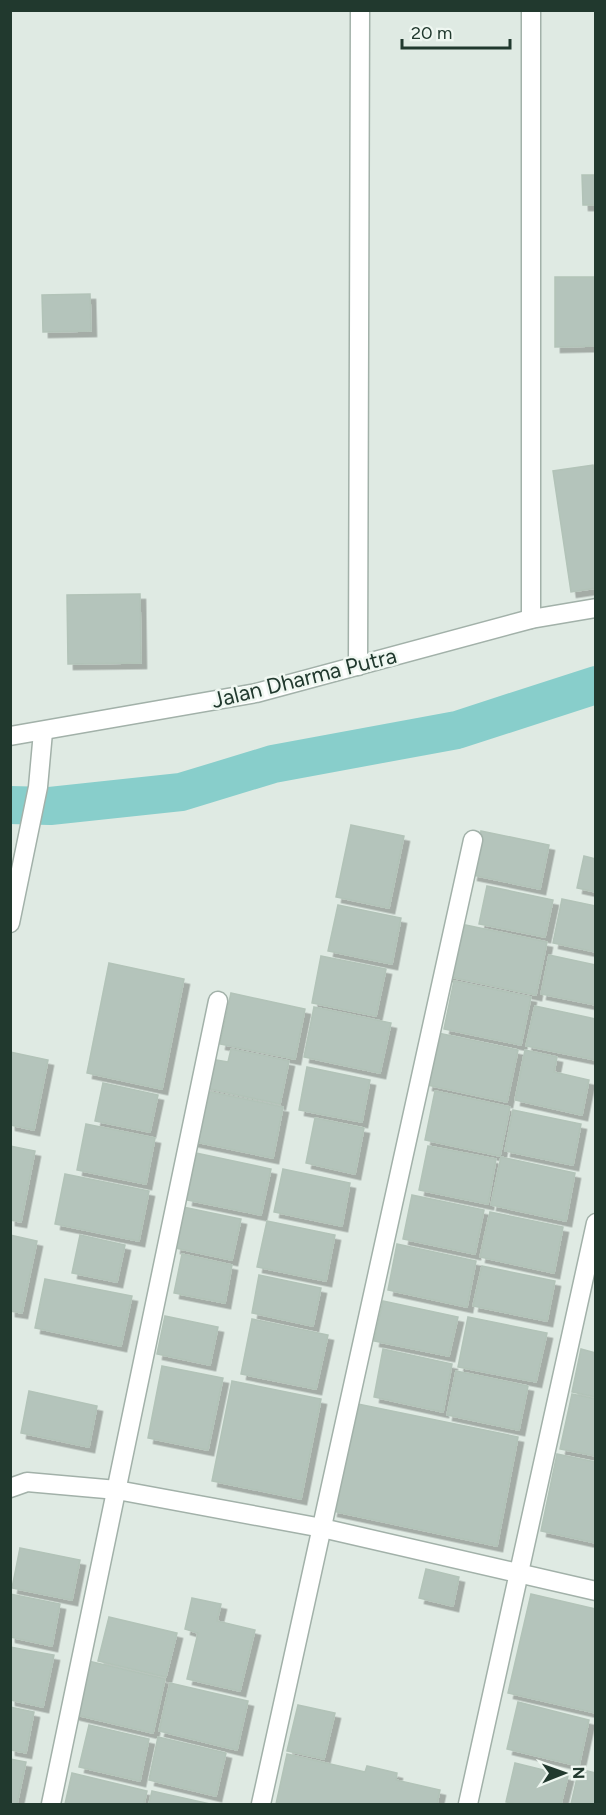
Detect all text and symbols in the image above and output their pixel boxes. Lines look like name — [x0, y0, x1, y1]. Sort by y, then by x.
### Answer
scale bar — [402, 12, 510, 50]
text: 20 m — [411, 22, 452, 44]
street label: Jalan Dharma Putra — [209, 642, 399, 714]
north arrow — [534, 1743, 594, 1803]
text: N — [569, 1766, 588, 1779]

